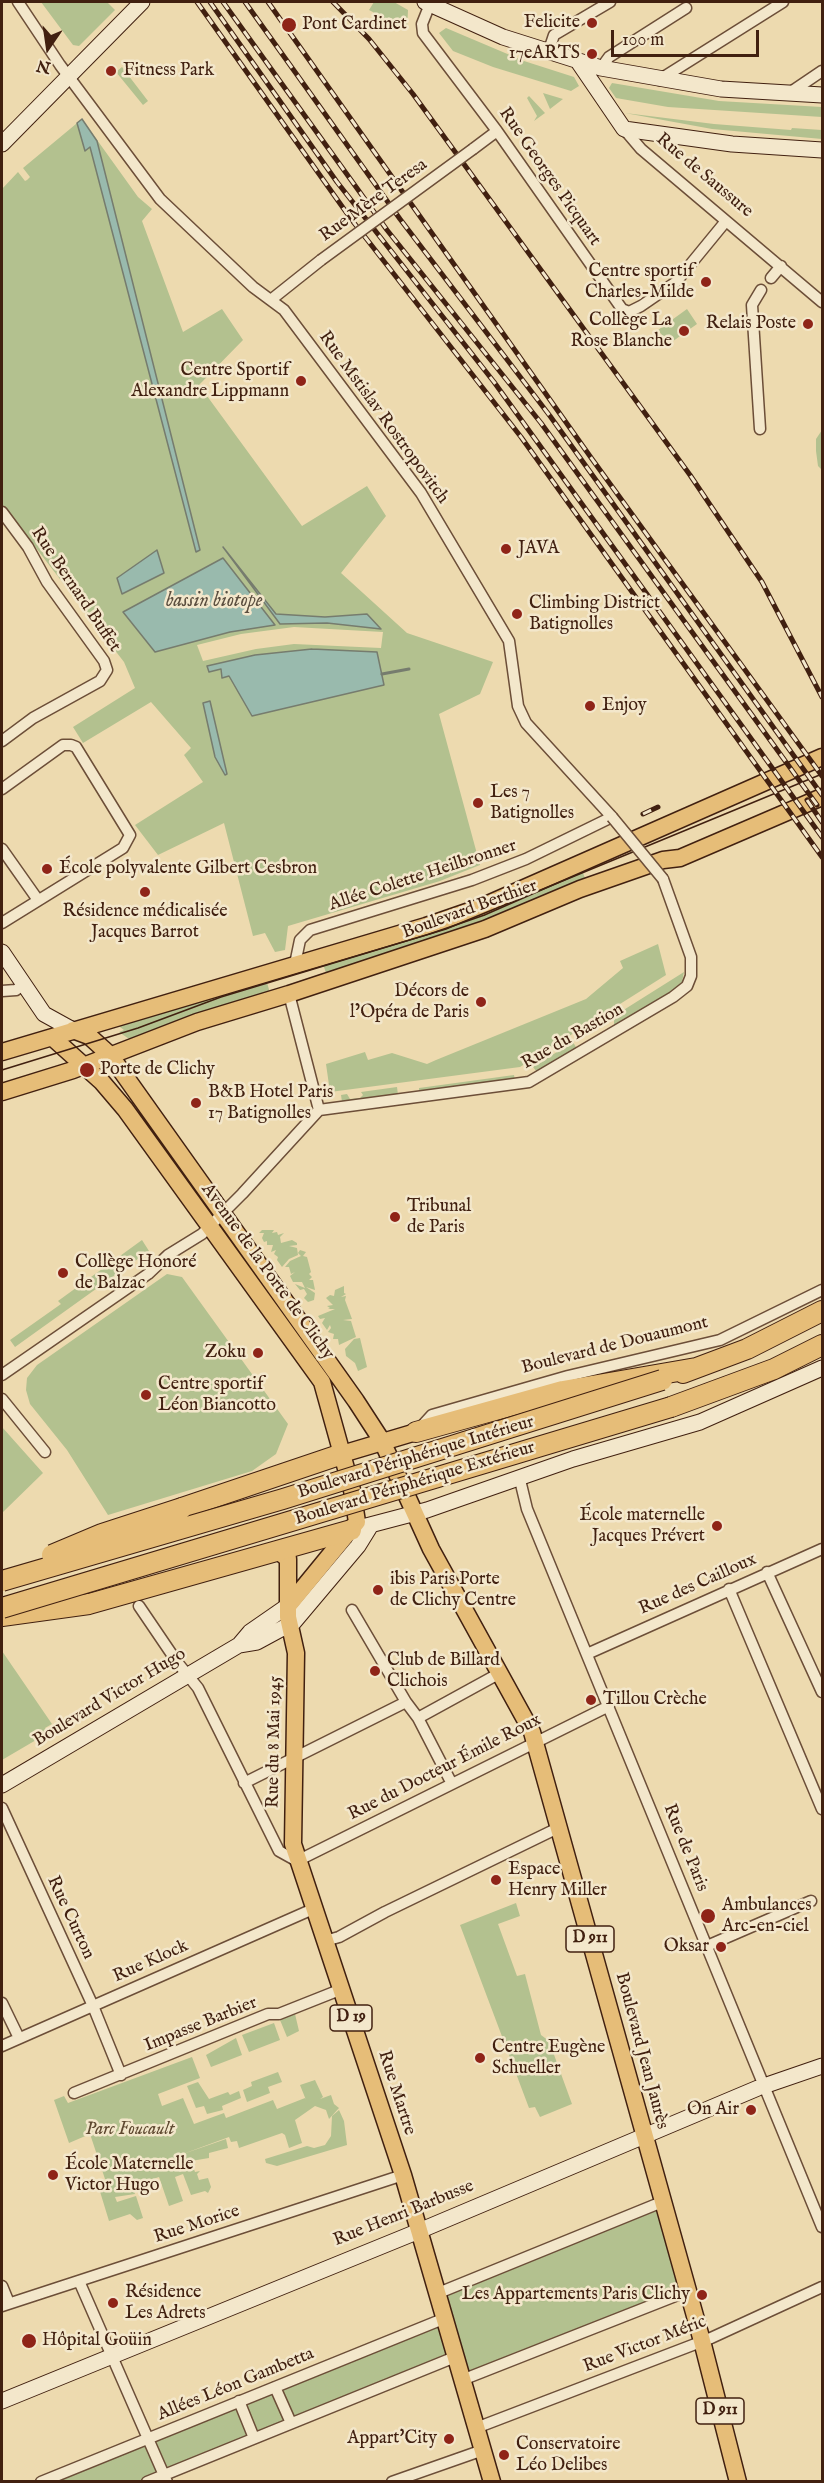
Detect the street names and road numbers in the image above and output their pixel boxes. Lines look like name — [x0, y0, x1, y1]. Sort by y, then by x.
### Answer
street label: Rue Georges Picquart — [493, 104, 605, 250]
street label: Rue de Saussure — [651, 129, 757, 223]
street label: Rue Mère Teresa — [316, 155, 432, 247]
street label: Rue Mstislav Rostropovitch — [313, 328, 453, 508]
street label: Rue Bernard Buffet — [25, 524, 125, 656]
street label: Allée Colette Heilbronner — [327, 836, 519, 916]
street label: Boulevard Berthier — [400, 876, 540, 944]
street label: Rue du Bastion — [518, 999, 628, 1075]
street label: Avenue de la Porte de Clichy — [196, 1180, 338, 1364]
street label: Boulevard de Douaumont — [520, 1312, 710, 1380]
street label: Boulevard Périphérique Intérieur — [295, 1412, 537, 1504]
street label: Boulevard Périphérique Extérieur — [292, 1437, 538, 1531]
street label: Rue des Cailloux — [636, 1549, 760, 1621]
street label: Boulevard Victor Hugo — [30, 1644, 190, 1752]
street label: Rue du 8 Mai 1945 — [263, 1676, 287, 1808]
street label: Rue du Docteur Émile Roux — [345, 1710, 545, 1826]
street label: Rue de Paris — [658, 1801, 712, 1895]
street label: Rue Curton — [41, 1873, 99, 1963]
road number: D 911 — [566, 1926, 614, 1952]
street label: Rue Klock — [110, 1936, 192, 1988]
street label: Boulevard Jean Jaurès — [610, 1970, 672, 2132]
street label: Impasse Barbier — [142, 1993, 260, 2057]
road number: D 19 — [330, 2005, 372, 2031]
street label: Rue Martre — [372, 2048, 420, 2138]
street label: Rue Henri Barbusse — [331, 2176, 477, 2252]
street label: Rue Morice — [151, 2201, 243, 2249]
street label: Rue Victor Méric — [581, 2312, 709, 2378]
street label: Allées Léon Gambetta — [155, 2344, 317, 2426]
road number: D 911 — [696, 2398, 744, 2424]

